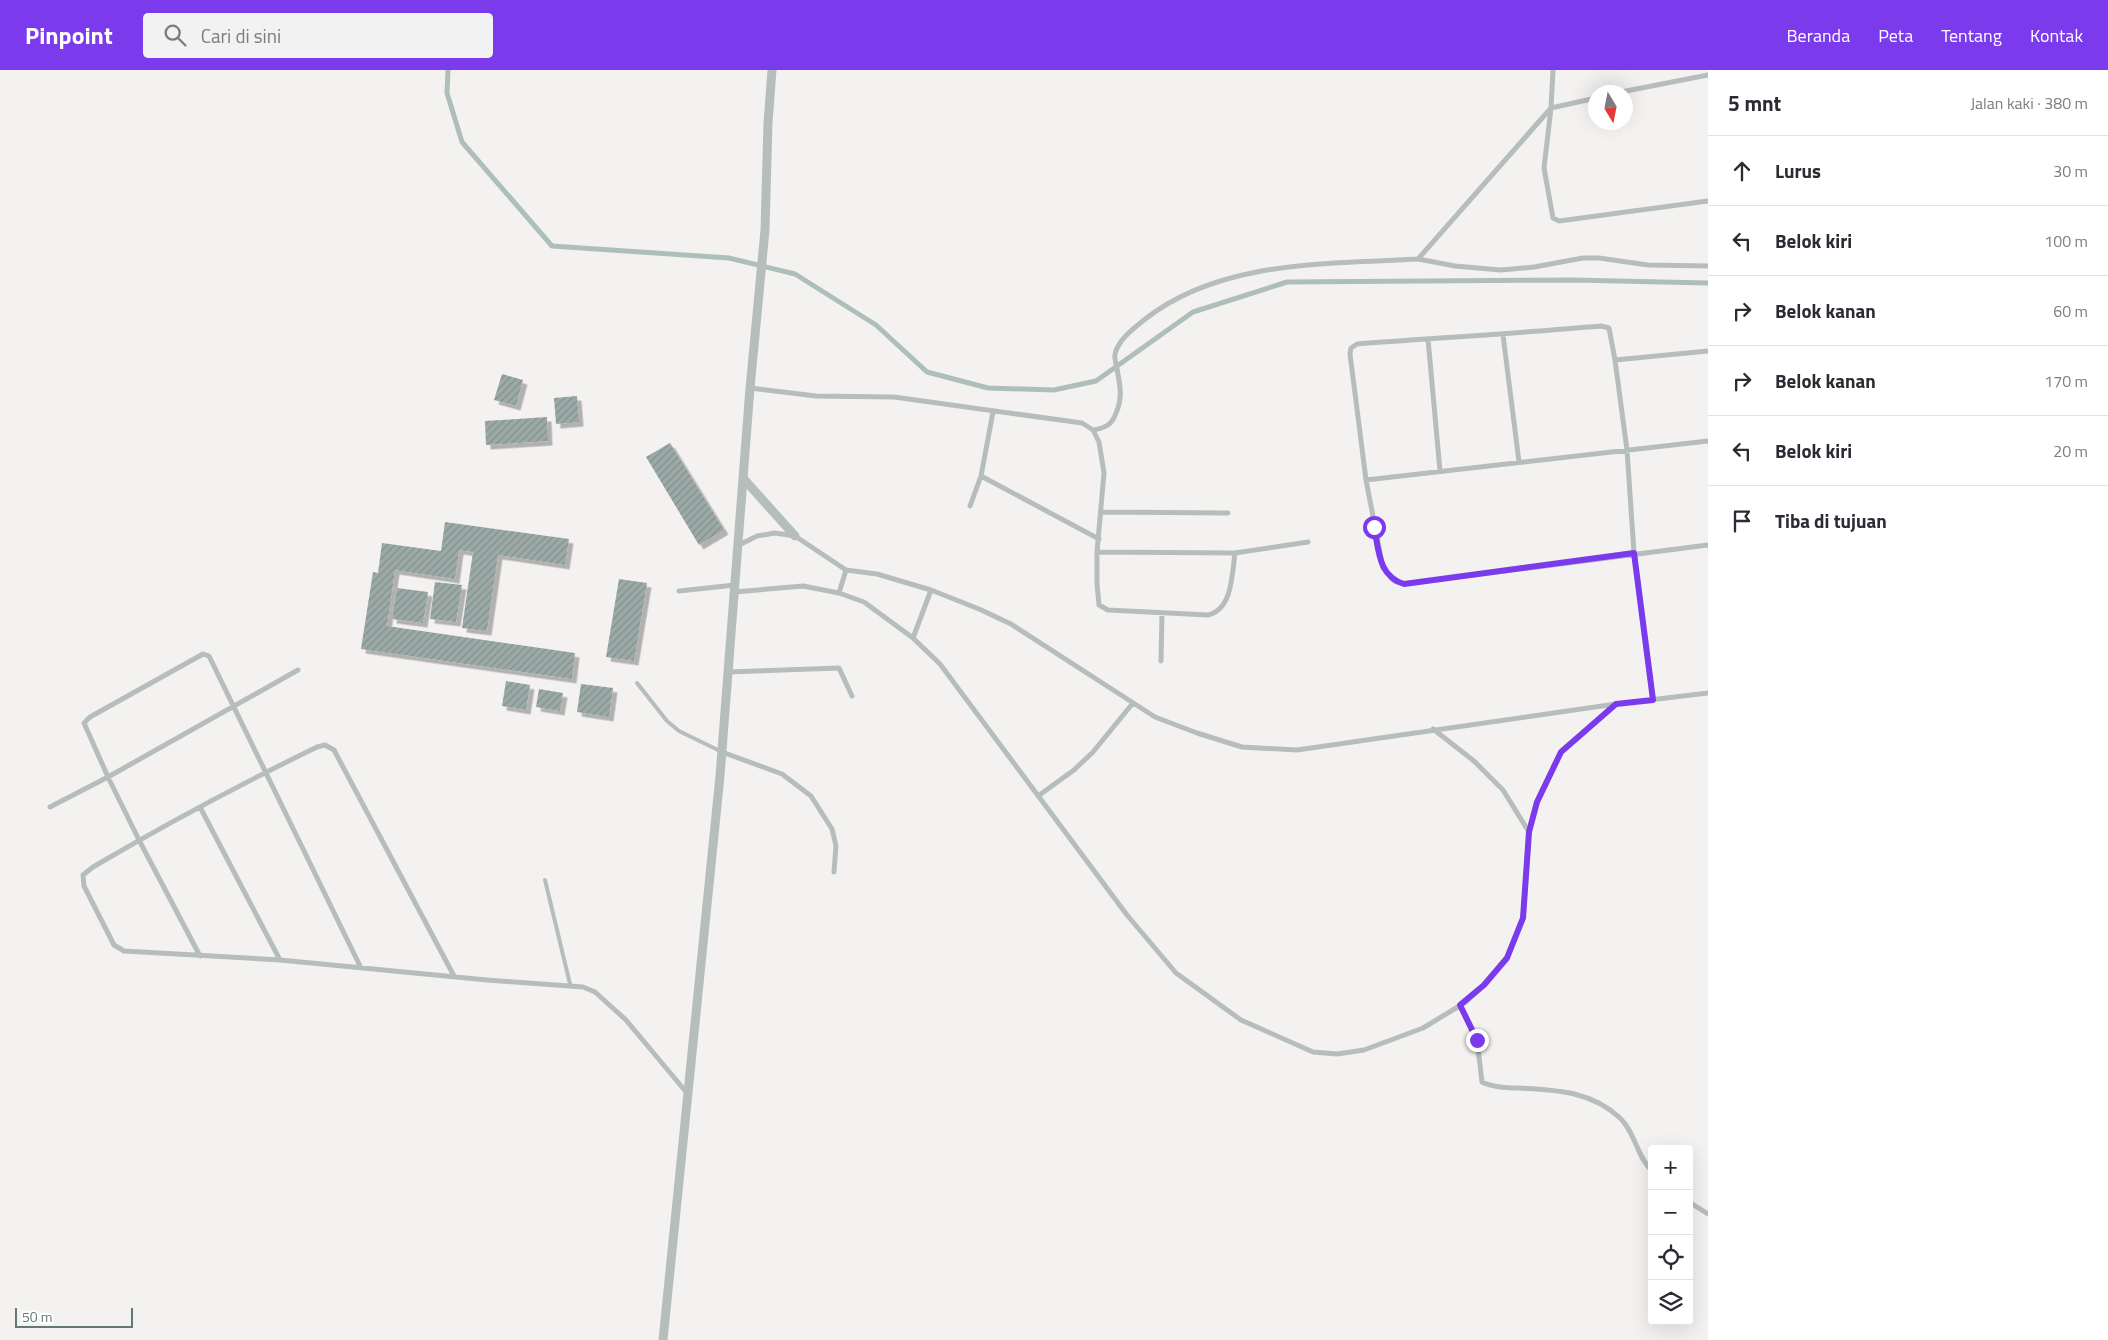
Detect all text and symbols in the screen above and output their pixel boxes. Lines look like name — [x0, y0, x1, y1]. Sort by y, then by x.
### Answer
search box — [143, 13, 493, 58]
text: Pinpoint — [25, 17, 113, 53]
icon: search — [161, 21, 189, 49]
text: Cari di sini — [201, 21, 281, 50]
text: Beranda — [1787, 22, 1850, 49]
text: Peta — [1878, 22, 1913, 49]
text: Tentang — [1941, 22, 2002, 49]
text: Kontak — [2030, 22, 2083, 49]
north arrow — [1588, 85, 1633, 130]
text: 5 mnt — [1728, 87, 1781, 119]
text: Jalan kaki · 380 m — [1970, 91, 2088, 115]
text: Lurus — [1775, 156, 1821, 185]
icon: ahead — [1728, 157, 1756, 185]
text: 30 m — [2053, 159, 2088, 183]
text: Belok kiri — [1775, 226, 1852, 255]
icon: left — [1728, 227, 1756, 255]
text: 100 m — [2044, 229, 2088, 253]
text: Belok kanan — [1775, 296, 1876, 325]
icon: right — [1728, 297, 1756, 325]
text: 60 m — [2053, 299, 2088, 323]
text: Belok kanan — [1775, 366, 1876, 395]
icon: right — [1728, 367, 1756, 395]
text: 170 m — [2044, 369, 2088, 393]
text: Belok kiri — [1775, 436, 1852, 465]
icon: left — [1728, 437, 1756, 465]
text: 20 m — [2053, 439, 2088, 463]
text: Tiba di tujuan — [1775, 506, 1887, 535]
icon: arrive — [1728, 507, 1756, 535]
route start — [1363, 516, 1386, 539]
route end — [1466, 1029, 1489, 1052]
map controls — [1648, 1145, 1693, 1325]
button: + — [1648, 1145, 1693, 1190]
button: − — [1648, 1190, 1693, 1235]
button: locate — [1648, 1235, 1693, 1280]
button: layers — [1648, 1280, 1693, 1325]
scale bar — [15, 1305, 132, 1328]
text: 50 m — [22, 1306, 52, 1327]

